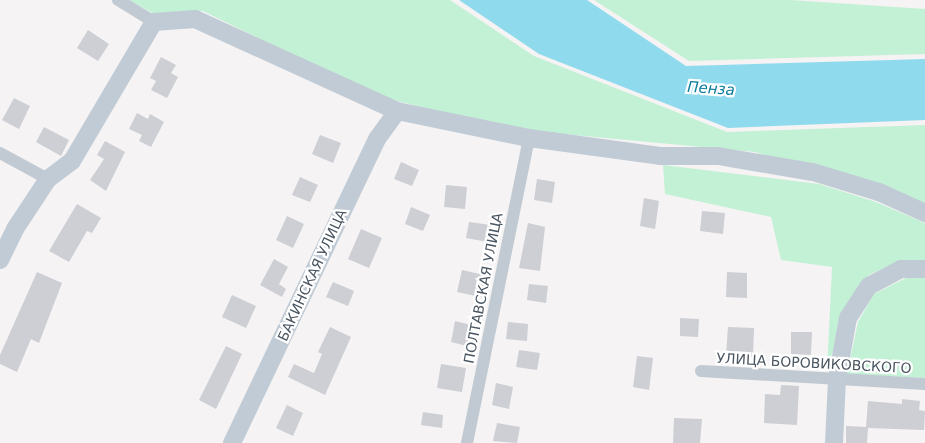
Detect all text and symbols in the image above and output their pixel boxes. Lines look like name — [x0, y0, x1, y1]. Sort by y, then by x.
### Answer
water label: Пенза — [687, 78, 735, 100]
street label: БАКИНСКАЯ УЛИЦА — [274, 206, 350, 344]
street label: ПОЛТАВСКАЯ УЛИЦА — [460, 211, 506, 365]
street label: УЛИЦА БОРОВИКОВСКОГО — [716, 349, 912, 377]

